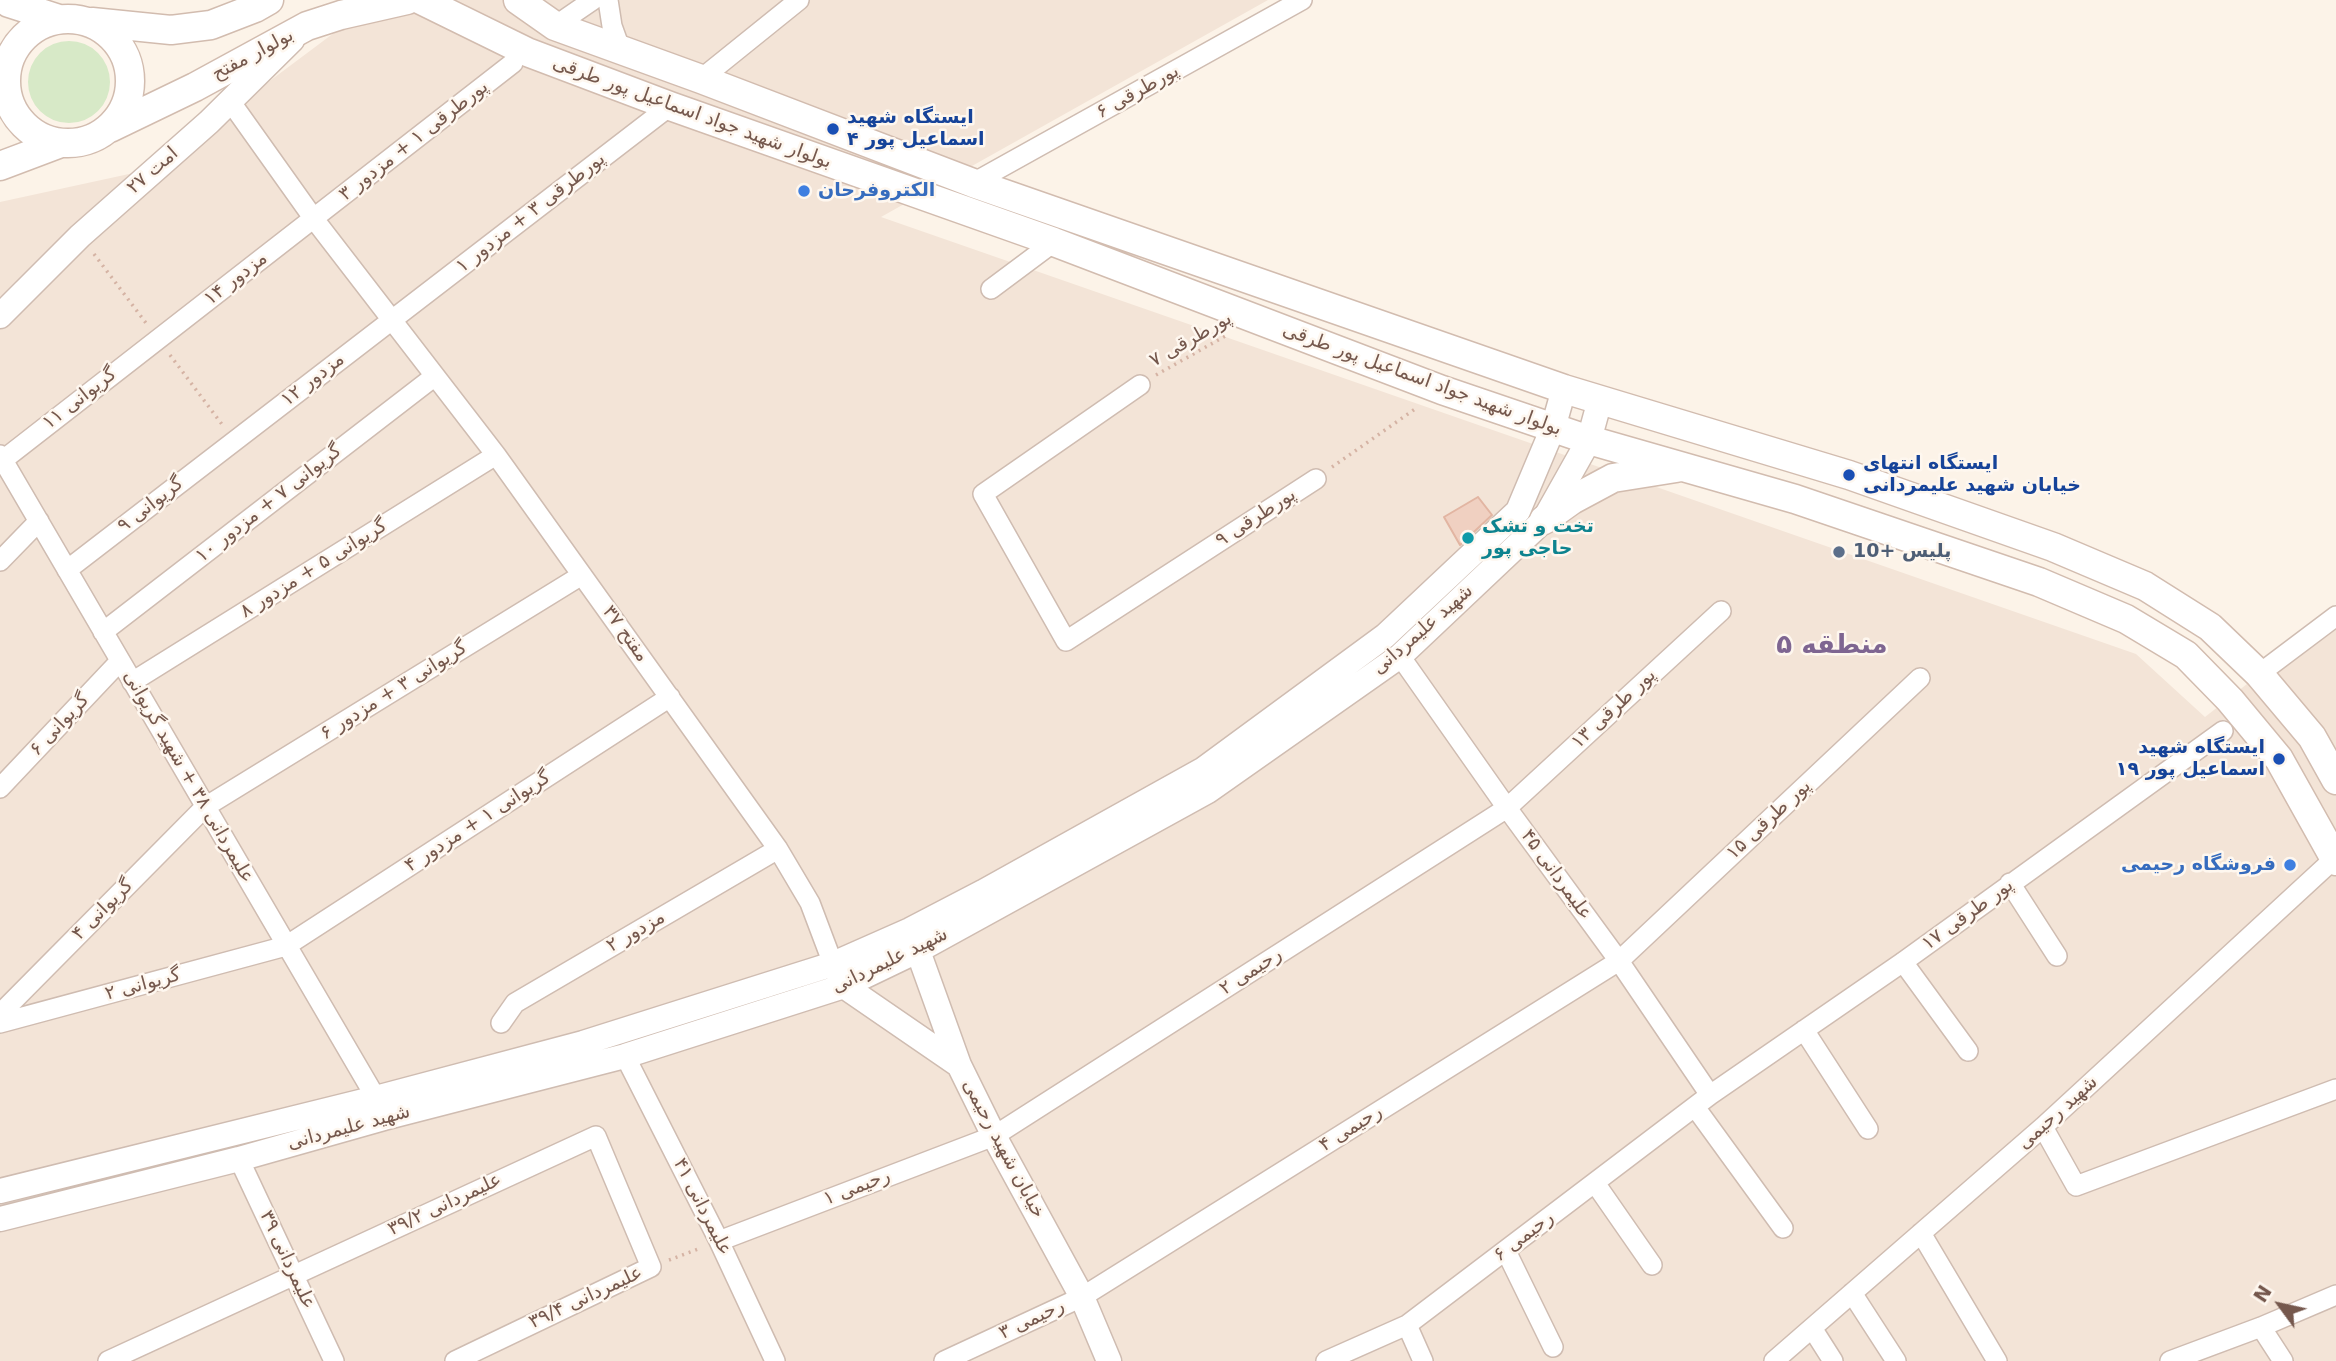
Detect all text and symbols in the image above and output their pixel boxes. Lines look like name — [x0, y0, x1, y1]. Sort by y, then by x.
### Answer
street label: بولوار مفتح — [208, 24, 298, 86]
street label: بولوار شهید جواد اسماعیل پور طرقی — [549, 52, 835, 174]
street label: پورطرقی ۶ — [1093, 60, 1183, 124]
street label: پورطرقی ۱ + مزدور ۳ — [335, 76, 493, 206]
place label: ایستگاه شهید اسماعیل پور ۴ — [847, 107, 985, 151]
marker: ایستگاه شهید اسماعیل پور ۴ — [825, 121, 841, 137]
street label: امت ۲۷ — [123, 143, 183, 199]
street label: پورطرقی ۳ + مزدور ۱ — [452, 148, 610, 278]
place label: الکتروفرحان — [818, 180, 935, 202]
marker: الکتروفرحان — [796, 183, 812, 199]
street label: مزدور ۱۴ — [200, 247, 272, 311]
street label: پورطرقی ۷ — [1146, 307, 1236, 373]
street label: بولوار شهید جواد اسماعیل پور طرقی — [1279, 319, 1565, 441]
street label: مزدور ۱۲ — [277, 348, 349, 412]
street label: گریوانی ۱۱ — [39, 363, 121, 435]
street label: گریوانی ۷ + مزدور ۱۰ — [191, 440, 347, 568]
place label: ایستگاه انتهای خیابان شهید علیمردانی — [1863, 453, 2081, 497]
marker: ایستگاه انتهای خیابان شهید علیمردانی — [1841, 467, 1857, 483]
street label: گریوانی ۹ — [114, 472, 188, 538]
street label: پورطرقی ۹ — [1212, 484, 1300, 552]
street label: گریوانی ۵ + مزدور ۸ — [236, 515, 392, 623]
place label: تخت و تشک حاجی پور — [1482, 516, 1594, 560]
marker: تخت و تشک حاجی پور — [1460, 530, 1476, 546]
place label: پلیس +10 — [1853, 541, 1951, 563]
marker: پلیس +10 — [1831, 544, 1847, 560]
street label: شهید علیمردانی — [1368, 580, 1478, 680]
street label: مفتح ۳۷ — [597, 601, 653, 667]
district label: منطقه ۵ — [1776, 630, 1888, 662]
street label: گریوانی ۳ + مزدور ۶ — [316, 637, 472, 745]
street label: پور طرقی ۱۳ — [1567, 664, 1661, 754]
street label: علیمردانی ۳۸ + شهید گریوانی — [118, 667, 258, 887]
street label: گریوانی ۶ — [25, 689, 95, 761]
place label: ایستگاه شهید اسماعیل پور ۱۹ — [2116, 737, 2265, 781]
marker: ایستگاه شهید اسماعیل پور ۱۹ — [2271, 751, 2287, 767]
street label: گریوانی ۱ + مزدور ۴ — [401, 766, 555, 878]
street label: پور طرقی ۱۵ — [1722, 775, 1816, 865]
street label: علیمردانی ۴۵ — [1516, 825, 1596, 925]
place label: فروشگاه رحیمی — [2121, 854, 2276, 876]
marker: فروشگاه رحیمی — [2282, 857, 2298, 873]
street label: پور طرقی ۱۷ — [1918, 874, 2018, 956]
street label: گریوانی ۴ — [68, 875, 138, 945]
street label: مزدور ۲ — [603, 906, 669, 958]
street label: شهید علیمردانی — [828, 923, 952, 999]
street label: رحیمی ۲ — [1216, 943, 1286, 1001]
street label: گریوانی ۲ — [103, 964, 183, 1006]
street label: شهید رحیمی — [2013, 1071, 2103, 1155]
street label: خیابان شهید رحیمی — [957, 1076, 1049, 1222]
street label: شهید علیمردانی — [285, 1101, 413, 1155]
street label: رحیمی ۴ — [1315, 1101, 1387, 1157]
street label: علیمردانی ۴۱ — [668, 1155, 736, 1259]
street label: رحیمی ۱ — [820, 1165, 894, 1211]
street label: علیمردانی ۳۹/۲ — [385, 1169, 505, 1241]
street label: علیمردانی ۳۹ — [254, 1207, 320, 1313]
street label: رحیمی ۶ — [1489, 1207, 1559, 1267]
street label: علیمردانی ۳۹/۴ — [526, 1262, 646, 1334]
north arrow — [2245, 1270, 2315, 1340]
text: N — [2249, 1281, 2276, 1306]
street label: رحیمی ۳ — [996, 1295, 1068, 1345]

